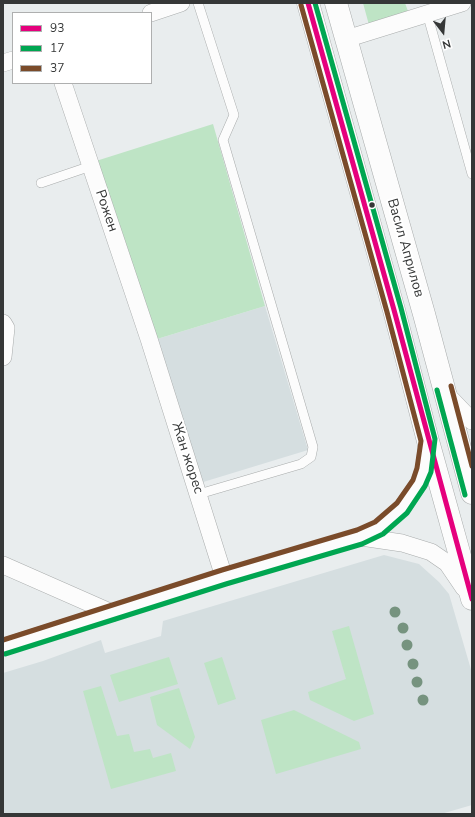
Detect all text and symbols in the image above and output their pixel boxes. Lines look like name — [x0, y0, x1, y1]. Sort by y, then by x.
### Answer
legend — [12, 12, 152, 84]
north arrow — [423, 12, 463, 52]
text: 93 — [50, 20, 64, 36]
text: N — [440, 36, 452, 52]
text: 17 — [50, 40, 64, 56]
text: 37 — [50, 60, 64, 76]
street label: Рожен — [91, 188, 121, 234]
street label: Васил Априлов — [383, 197, 427, 299]
unlabelled marker — [367, 200, 377, 210]
street label: Жан жорес — [168, 420, 206, 496]

